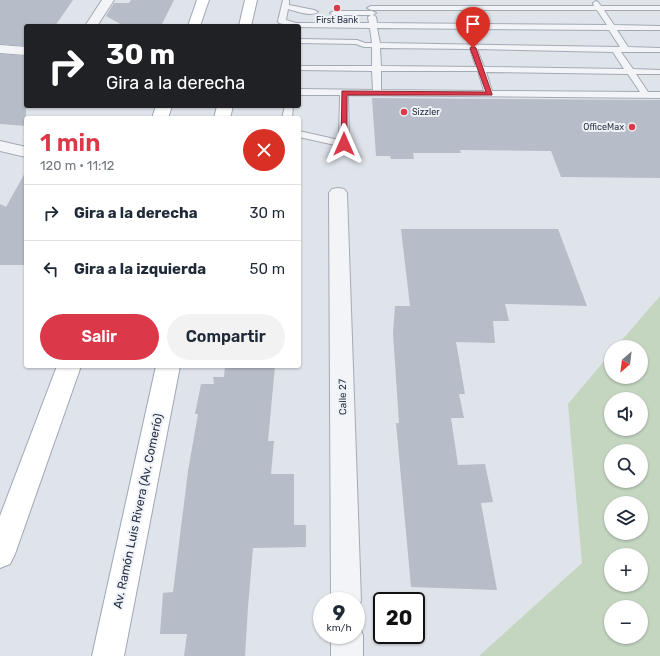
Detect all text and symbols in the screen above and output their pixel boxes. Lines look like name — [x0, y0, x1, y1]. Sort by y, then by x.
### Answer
marker: First Bank — [332, 3, 342, 13]
pin — [456, 7.0, 490, 48]
icon: arrive — [462, 13, 484, 35]
place label: First Bank — [316, 15, 358, 25]
text: 30 m — [106, 38, 175, 71]
icon: right — [40, 40, 92, 92]
text: Gira a la derecha — [106, 72, 245, 94]
marker: Sizzler — [399, 107, 409, 117]
place label: Sizzler — [412, 107, 440, 117]
place label: OfficeMax — [583, 122, 624, 132]
marker: OfficeMax — [627, 122, 637, 132]
position arrow — [323, 123, 365, 165]
text: 1 min — [40, 129, 100, 157]
button: close — [243, 129, 285, 171]
text: 120 m · 11:12 — [40, 158, 115, 173]
icon: right — [40, 202, 62, 224]
text: Gira a la derecha — [74, 204, 198, 222]
text: 30 m — [249, 204, 285, 222]
icon: left — [40, 258, 62, 280]
text: Gira a la izquierda — [74, 260, 206, 278]
text: 50 m — [250, 260, 285, 278]
button: Salir — [40, 314, 159, 360]
button: Compartir — [167, 314, 285, 360]
north arrow — [604, 340, 648, 384]
map controls — [604, 340, 648, 644]
street label: Calle 27 — [337, 379, 349, 415]
button: sound — [604, 392, 648, 436]
street label: Av. Ramón Luis Rivera (Av. Comerío) — [110, 412, 166, 610]
button: search — [604, 444, 648, 488]
button: layers — [604, 496, 648, 540]
button: + — [604, 548, 648, 592]
speed limit sign: 20 — [373, 592, 425, 644]
button: − — [604, 600, 648, 644]
text: 9 — [333, 601, 345, 625]
text: km/h — [327, 622, 351, 634]

